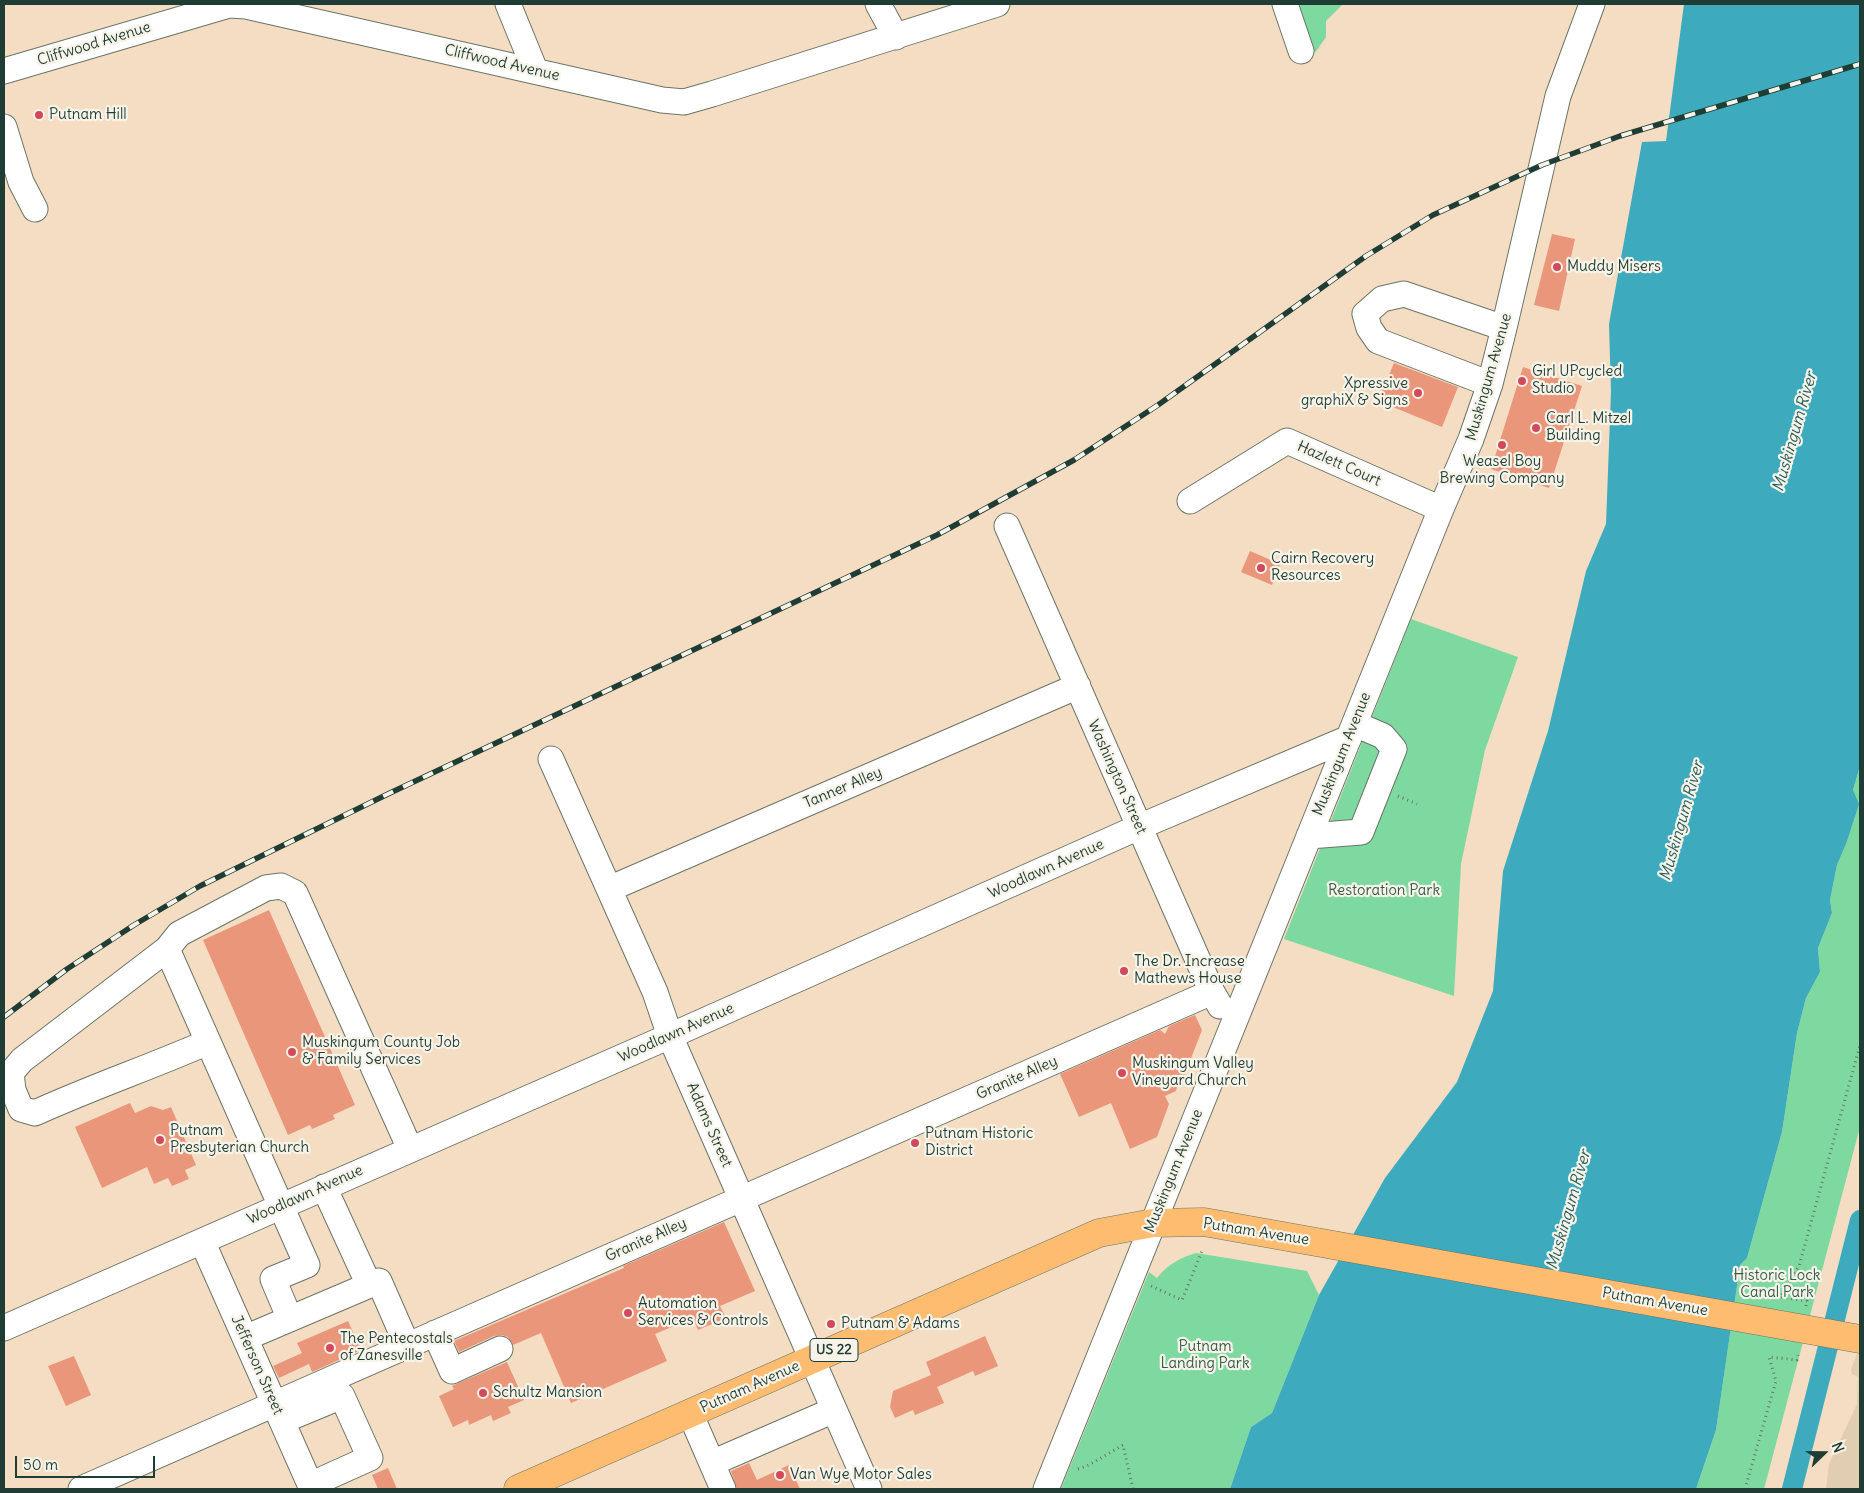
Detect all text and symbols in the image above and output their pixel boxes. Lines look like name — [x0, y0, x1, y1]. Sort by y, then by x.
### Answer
street label: Cliffwood Avenue — [35, 18, 153, 70]
street label: Cliffwood Avenue — [443, 41, 561, 85]
place label: Putnam Hill — [49, 106, 127, 124]
marker: Putnam Hill — [33, 109, 45, 121]
place label: Muddy Misers — [1567, 258, 1661, 276]
marker: Muddy Misers — [1551, 261, 1563, 273]
street label: Muskingum Avenue — [1462, 311, 1516, 443]
place label: Girl UPcycled Studio — [1532, 363, 1622, 398]
water label: Muskingum River — [1769, 370, 1821, 494]
place label: Xpressive graphiX & Signs — [1301, 375, 1408, 410]
marker: Girl UPcycled Studio — [1516, 375, 1528, 387]
marker: Xpressive graphiX & Signs — [1412, 387, 1424, 399]
place label: Carl L. Mitzel Building — [1546, 410, 1631, 445]
marker: Carl L. Mitzel Building — [1530, 422, 1542, 434]
street label: Hazlett Court — [1294, 438, 1384, 490]
marker: Weasel Boy Brewing Company — [1496, 439, 1508, 451]
place label: Weasel Boy Brewing Company — [1440, 453, 1564, 488]
place label: Cairn Recovery Resources — [1271, 550, 1374, 585]
marker: Cairn Recovery Resources — [1255, 562, 1267, 574]
street label: Muskingum Avenue — [1309, 690, 1375, 818]
street label: Washington Street — [1084, 717, 1150, 837]
water label: Muskingum River — [1656, 759, 1708, 883]
street label: Tanner Alley — [801, 763, 885, 813]
street label: Woodlawn Avenue — [985, 835, 1107, 903]
park label: Restoration Park — [1328, 882, 1440, 900]
place label: The Dr. Increase Mathews House — [1134, 953, 1245, 988]
marker: The Dr. Increase Mathews House — [1118, 965, 1130, 977]
street label: Woodlawn Avenue — [615, 999, 737, 1067]
place label: Muskingum County Job & Family Services — [302, 1034, 460, 1069]
marker: Muskingum County Job & Family Services — [286, 1046, 298, 1058]
street label: Granite Alley — [974, 1052, 1060, 1104]
place label: Muskingum Valley Vineyard Church — [1132, 1055, 1254, 1090]
marker: Muskingum Valley Vineyard Church — [1116, 1067, 1128, 1079]
street label: Adams Street — [682, 1080, 736, 1170]
street label: Muskingum Avenue — [1141, 1107, 1207, 1235]
place label: Putnam Presbyterian Church — [170, 1122, 309, 1157]
place label: Putnam Historic District — [925, 1125, 1033, 1160]
marker: Putnam Presbyterian Church — [154, 1134, 166, 1146]
marker: Putnam Historic District — [909, 1137, 921, 1149]
water label: Muskingum River — [1543, 1148, 1595, 1272]
street label: Woodlawn Avenue — [244, 1161, 366, 1229]
street label: Granite Alley — [603, 1214, 689, 1266]
street label: Putnam Avenue — [1202, 1215, 1310, 1249]
park label: Historic Lock Canal Park — [1734, 1267, 1820, 1302]
street label: Putnam Avenue — [1601, 1284, 1709, 1320]
place label: Automation Services & Controls — [638, 1295, 768, 1330]
marker: Automation Services & Controls — [622, 1307, 634, 1319]
street label: Jefferson Street — [227, 1313, 287, 1417]
place label: Putnam & Adams — [841, 1315, 960, 1333]
marker: Putnam & Adams — [825, 1318, 837, 1330]
place label: The Pentecostals of Zanesville — [340, 1330, 453, 1365]
road number: US 22 — [810, 1338, 858, 1362]
park label: Putnam Landing Park — [1160, 1338, 1250, 1373]
marker: The Pentecostals of Zanesville — [324, 1342, 336, 1354]
street label: Putnam Avenue — [697, 1357, 803, 1417]
place label: Schultz Mansion — [493, 1384, 602, 1402]
marker: Schultz Mansion — [477, 1387, 489, 1399]
north arrow — [1799, 1428, 1849, 1478]
text: N — [1828, 1440, 1848, 1455]
scale bar — [18, 1446, 158, 1478]
text: 50 m — [23, 1455, 58, 1474]
place label: Van Wye Motor Sales — [790, 1466, 932, 1484]
marker: Van Wye Motor Sales — [774, 1469, 786, 1481]

